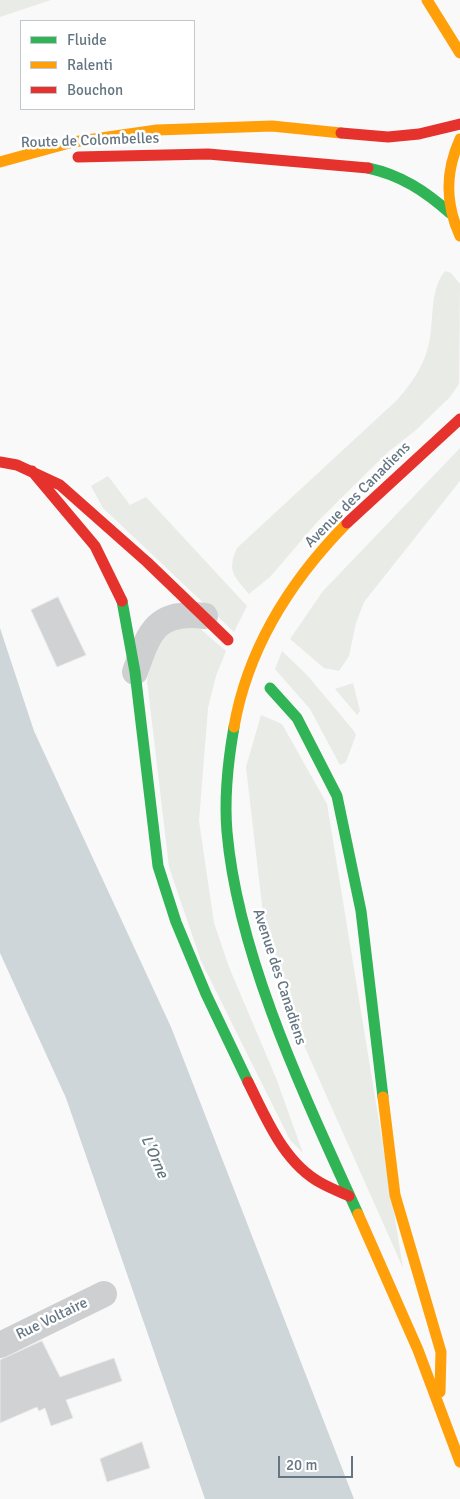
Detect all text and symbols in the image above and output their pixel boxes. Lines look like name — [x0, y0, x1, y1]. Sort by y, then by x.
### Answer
legend — [20, 20, 195, 110]
text: Fluide — [67, 31, 107, 49]
text: Ralenti — [67, 56, 113, 74]
text: Bouchon — [67, 81, 123, 99]
street label: Route de Colombelles — [21, 130, 159, 152]
street label: Avenue des Canadiens — [301, 438, 415, 552]
street label: Avenue des Canadiens — [248, 907, 310, 1047]
water label: L'Orne — [136, 1133, 172, 1181]
street label: Rue Voltaire — [13, 1294, 91, 1344]
scale bar — [280, 1446, 355, 1478]
text: 20 m — [286, 1456, 317, 1474]

